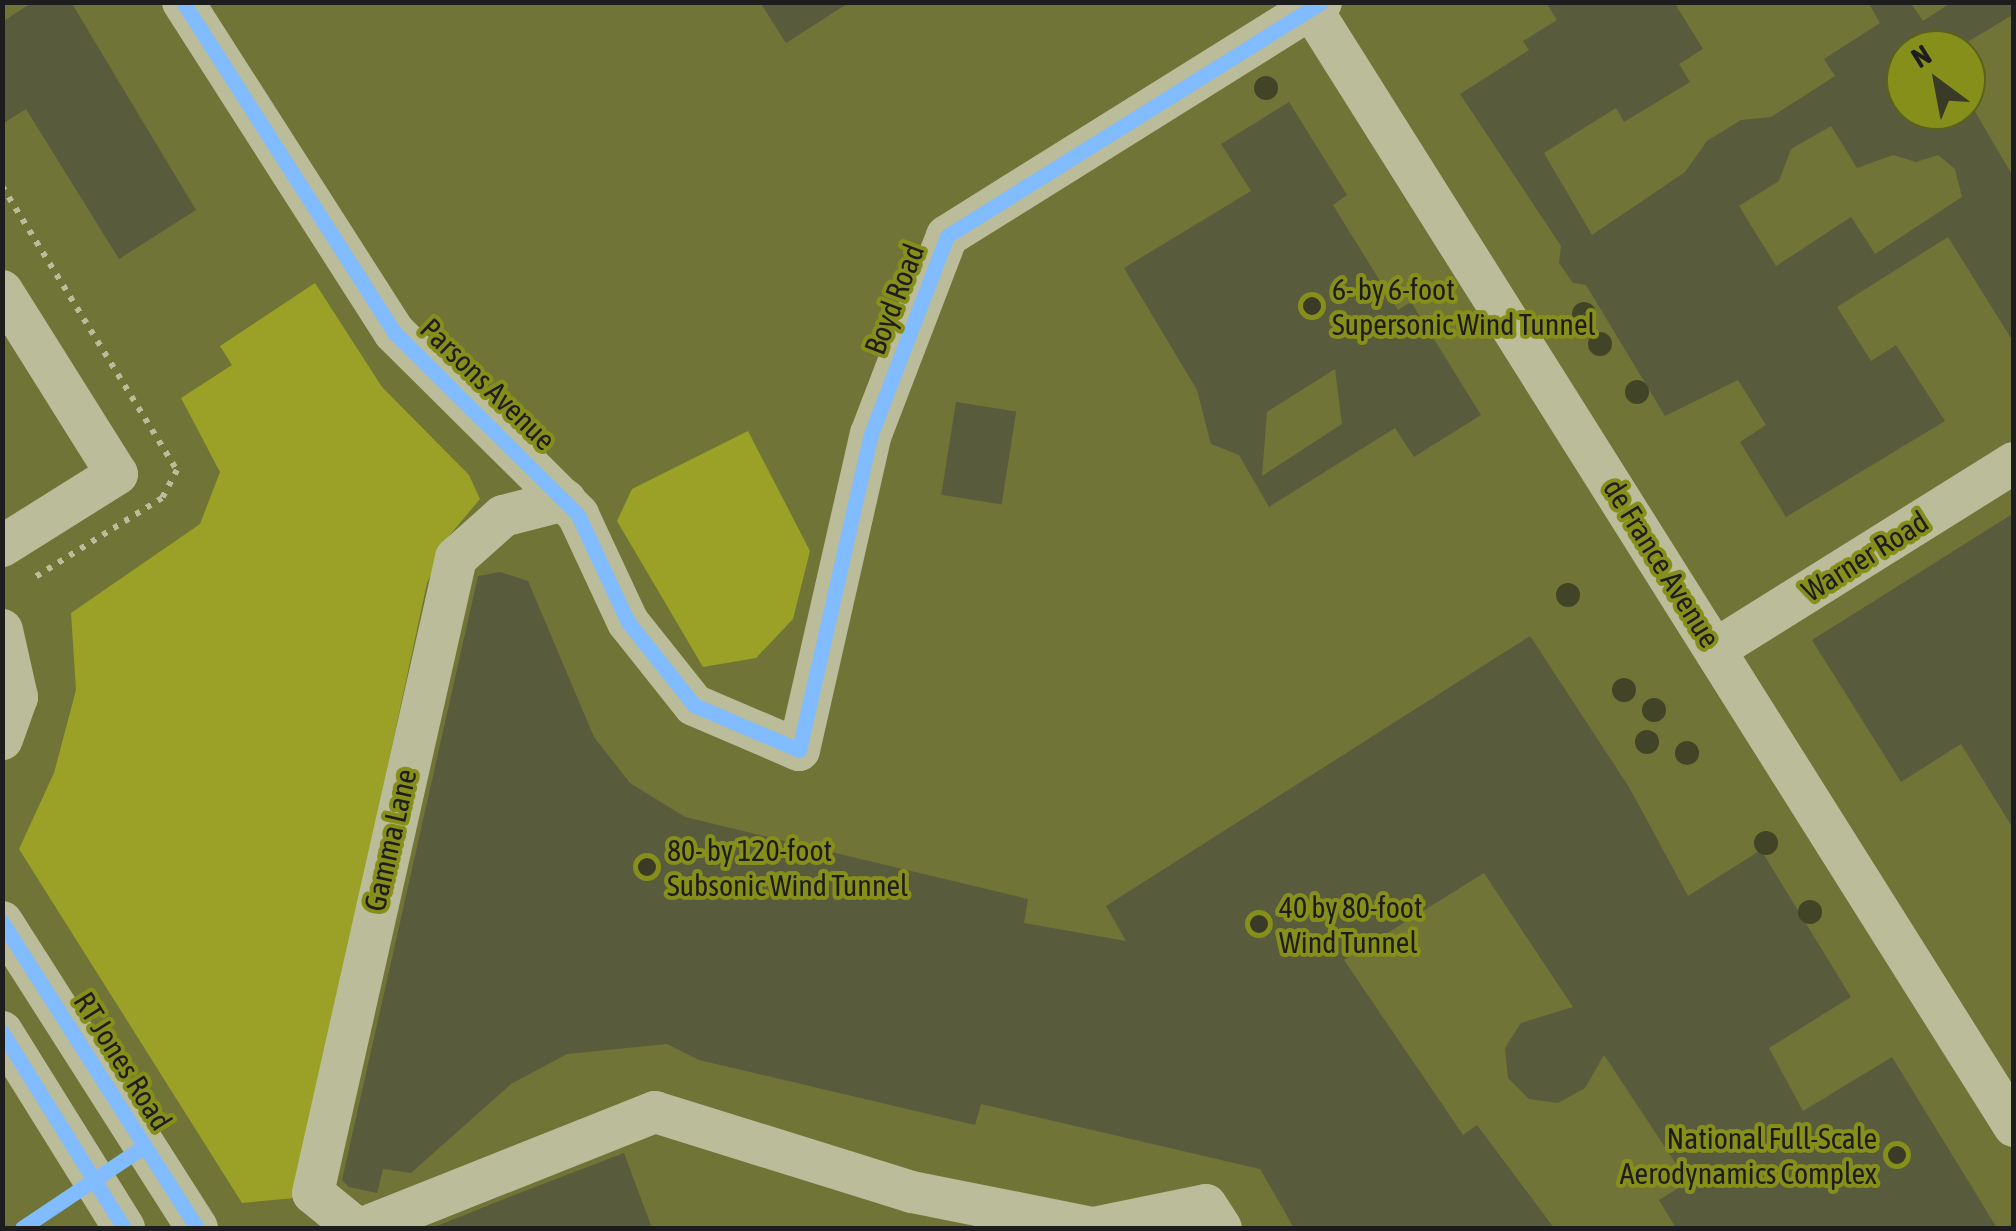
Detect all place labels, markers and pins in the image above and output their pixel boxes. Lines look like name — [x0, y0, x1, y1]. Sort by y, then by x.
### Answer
place label: 6- by 6-foot Supersonic Wind Tunnel — [1332, 271, 1595, 342]
marker: 6- by 6-foot Supersonic Wind Tunnel — [1301, 295, 1323, 317]
place label: 80- by 120-foot Subsonic Wind Tunnel — [667, 832, 908, 902]
marker: 80- by 120-foot Subsonic Wind Tunnel — [636, 856, 658, 878]
place label: 40 by 80-foot Wind Tunnel — [1279, 889, 1423, 960]
marker: 40 by 80-foot Wind Tunnel — [1248, 913, 1270, 935]
place label: National Full-Scale Aerodynamics Complex — [1620, 1120, 1877, 1190]
marker: National Full-Scale Aerodynamics Complex — [1886, 1144, 1908, 1166]

